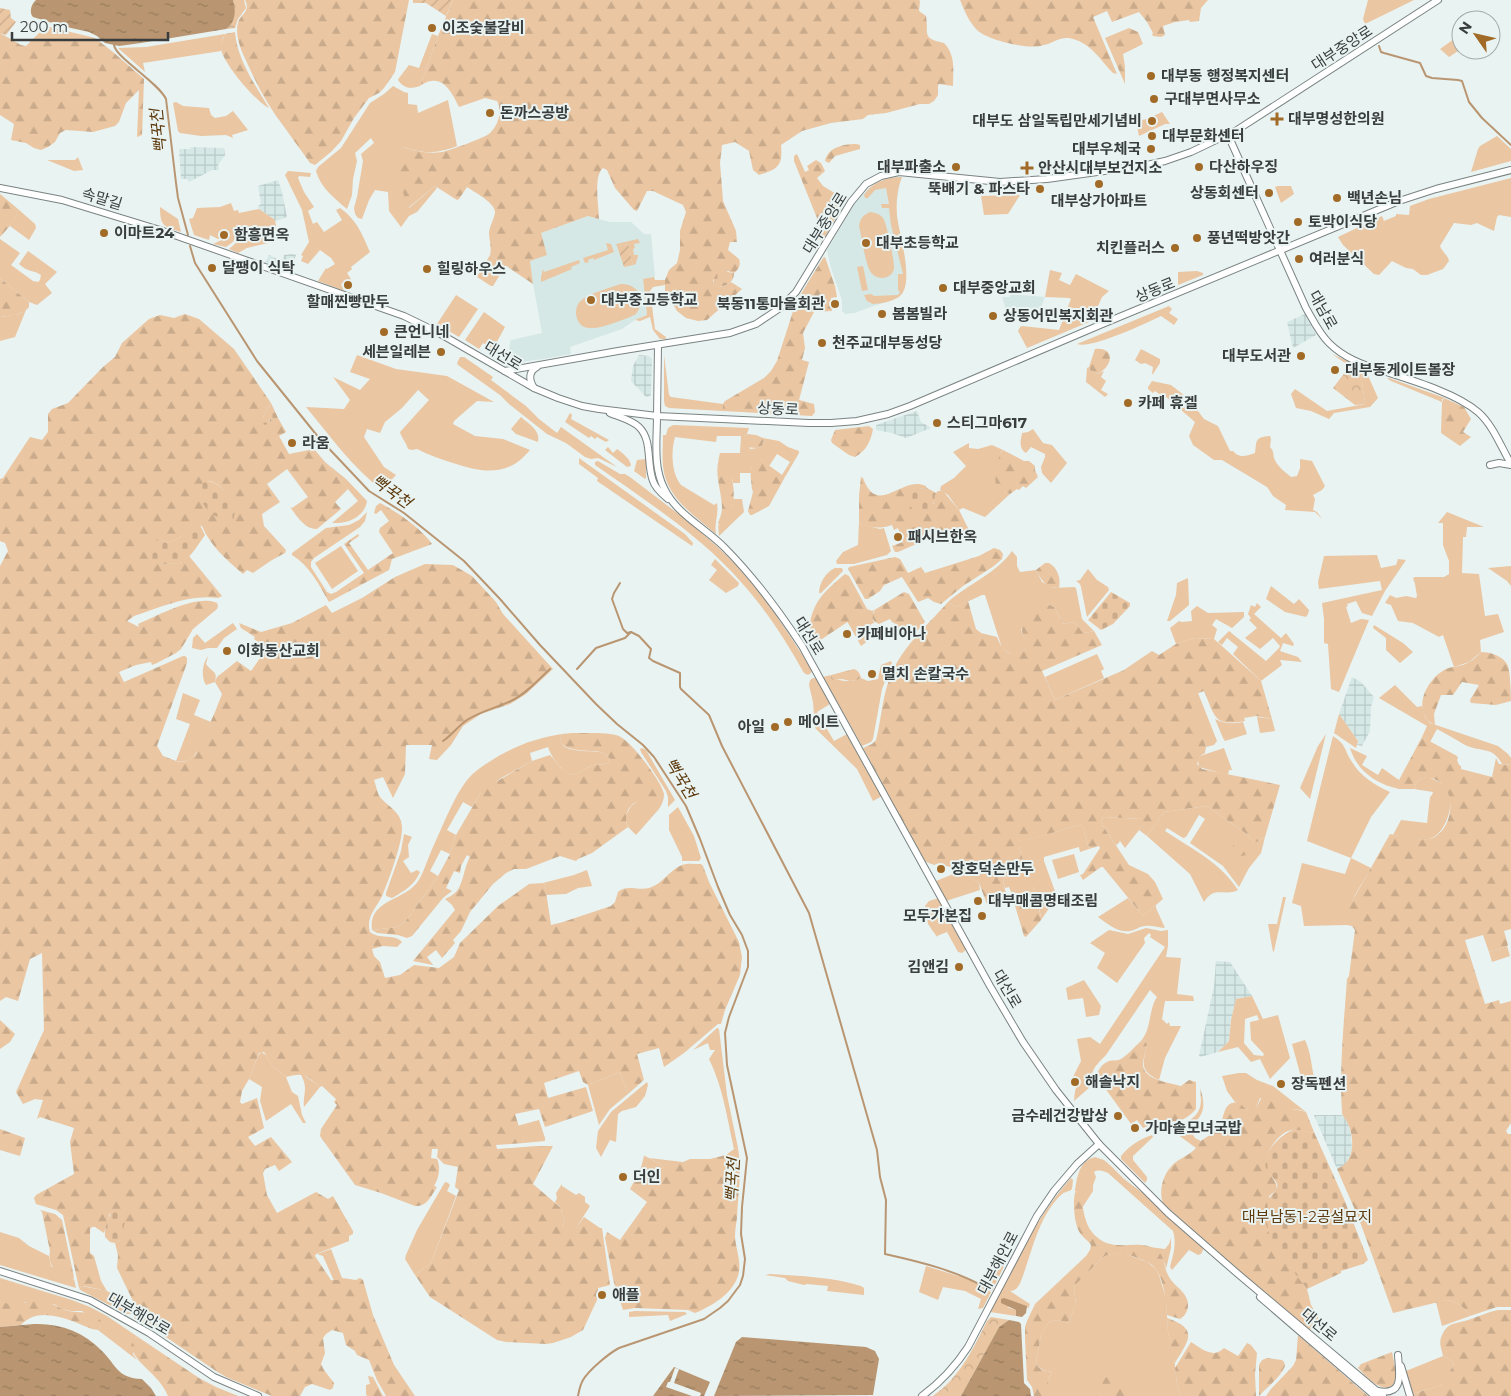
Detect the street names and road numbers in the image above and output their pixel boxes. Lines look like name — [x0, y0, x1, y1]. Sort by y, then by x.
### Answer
street label: 대부중앙로 — [1308, 21, 1376, 74]
street label: 속말길 — [80, 183, 125, 214]
street label: 대부중앙로 — [798, 188, 851, 257]
street label: 상동로 — [1132, 273, 1178, 306]
street label: 대남로 — [1305, 287, 1342, 332]
street label: 대선로 — [481, 337, 526, 374]
street label: 상동로 — [757, 398, 799, 419]
street label: 대선로 — [790, 613, 828, 658]
street label: 대선로 — [989, 966, 1026, 1011]
street label: 대부해안로 — [973, 1228, 1022, 1298]
street label: 대부해안로 — [105, 1288, 174, 1339]
street label: 대선로 — [1297, 1304, 1341, 1345]

